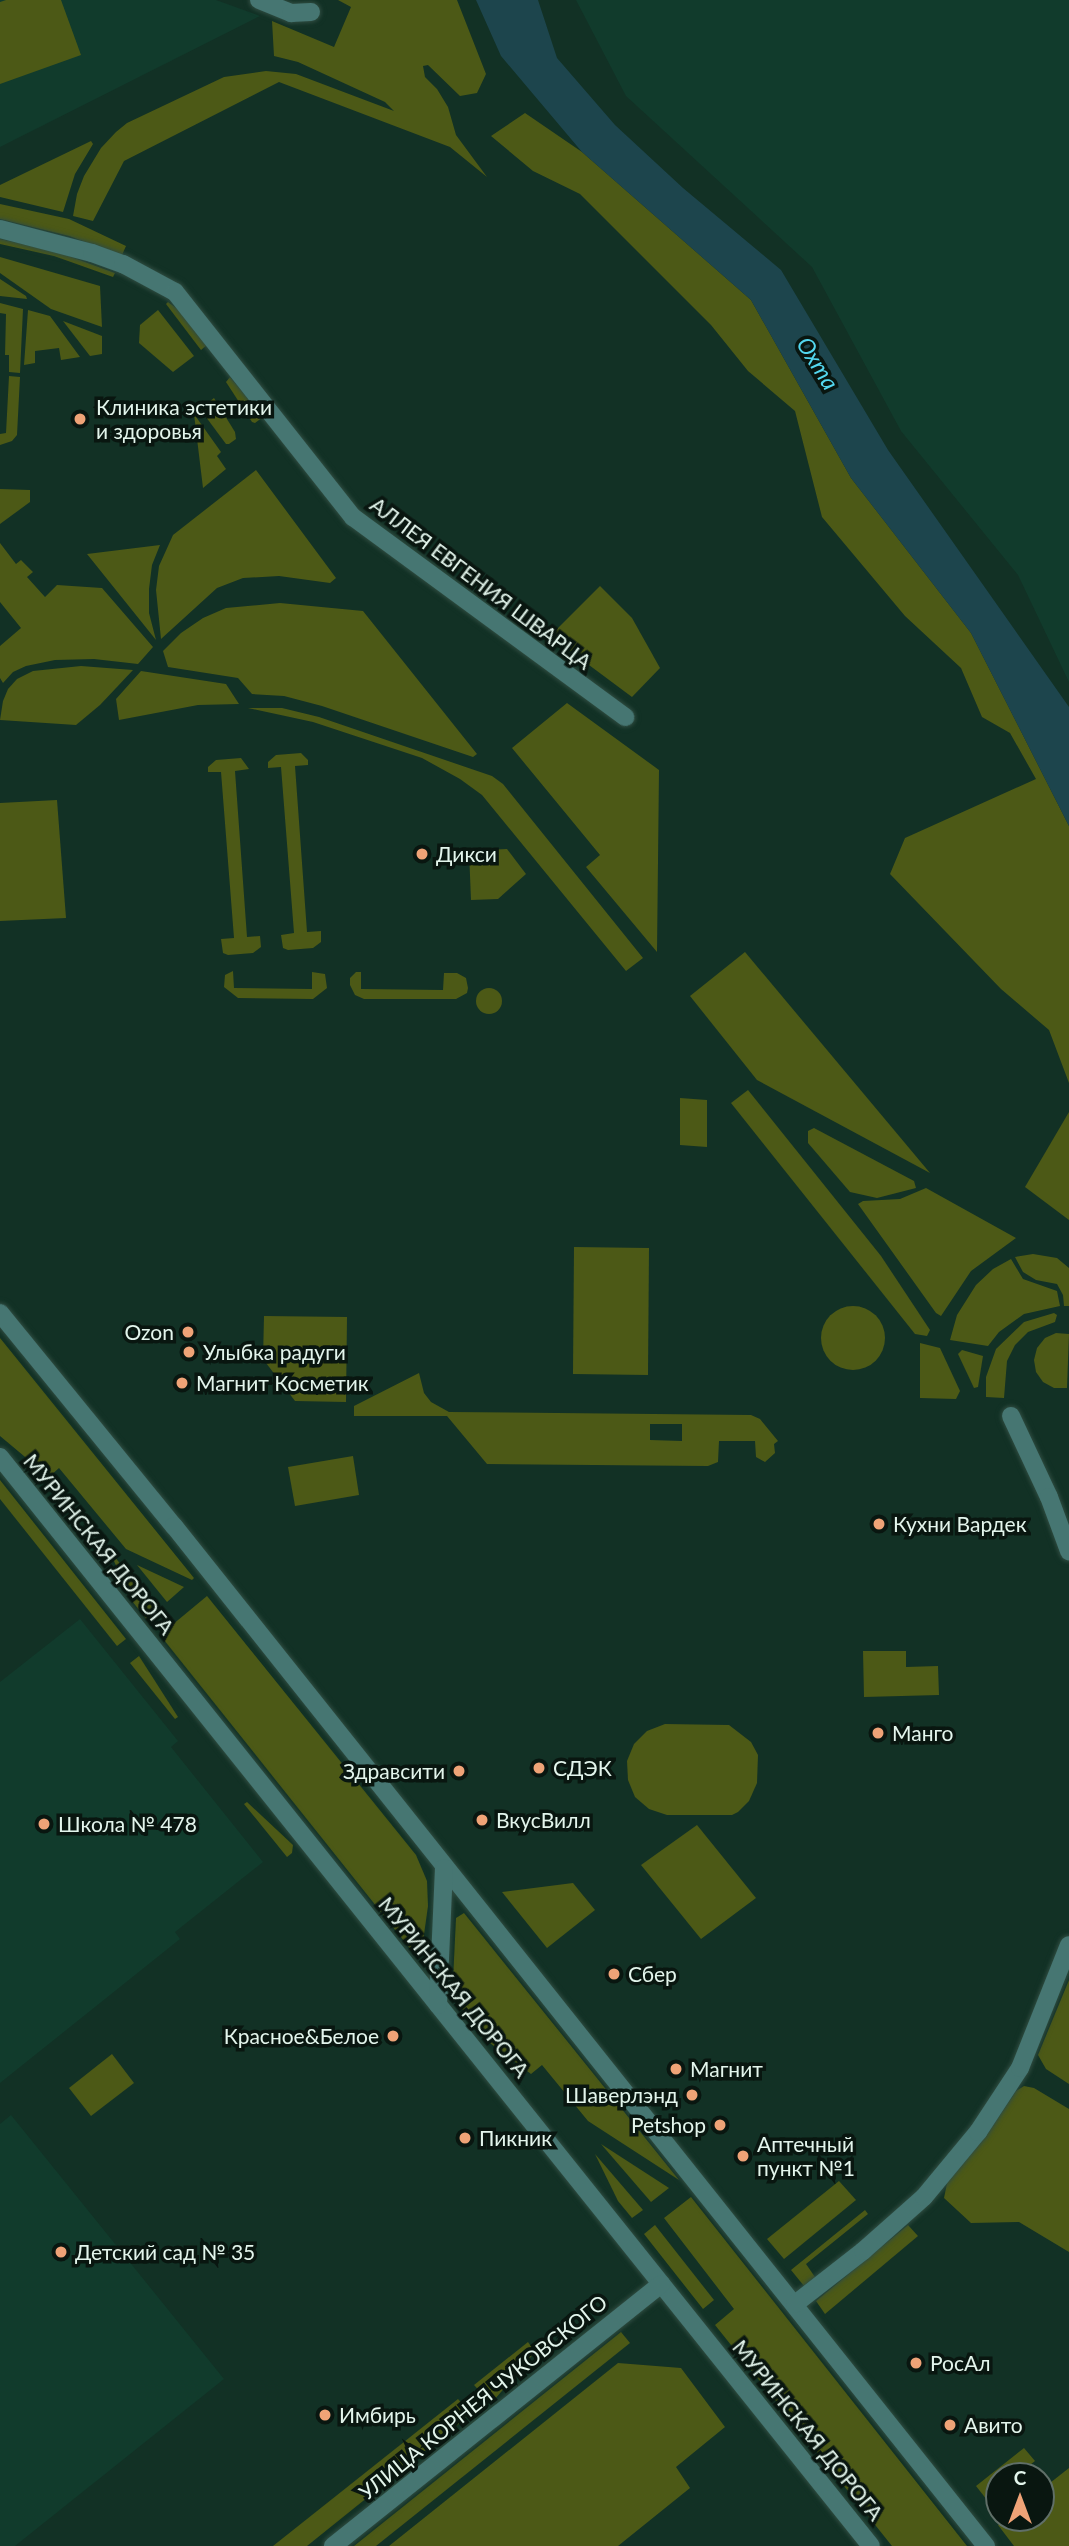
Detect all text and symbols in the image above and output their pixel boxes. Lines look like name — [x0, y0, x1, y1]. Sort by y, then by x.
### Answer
water label: Охта — [791, 331, 845, 395]
place label: Клиника эстетики и здоровья — [96, 394, 272, 444]
marker: Клиника эстетики и здоровья — [70, 409, 90, 429]
street label: АЛЛЕЯ ЕВГЕНИЯ ШВАРЦА — [365, 492, 597, 674]
place label: Дикси — [436, 841, 497, 867]
marker: Дикси — [414, 846, 430, 862]
place label: Ozon — [125, 1319, 174, 1345]
marker: Ozon — [180, 1324, 196, 1340]
place label: Улыбка радуги — [203, 1339, 346, 1365]
marker: Улыбка радуги — [181, 1344, 197, 1360]
place label: Магнит Косметик — [196, 1370, 369, 1396]
marker: Магнит Косметик — [174, 1375, 190, 1391]
street label: МУРИНСКАЯ ДОРОГА — [18, 1449, 180, 1639]
place label: Кухни Вардек — [893, 1511, 1027, 1537]
marker: Кухни Вардек — [871, 1516, 887, 1532]
place label: Манго — [892, 1720, 954, 1746]
marker: Манго — [870, 1725, 886, 1741]
place label: СДЭК — [553, 1755, 612, 1781]
place label: Здравсити — [343, 1758, 445, 1784]
marker: СДЭК — [531, 1760, 547, 1776]
marker: Здравсити — [451, 1763, 467, 1779]
place label: ВкусВилл — [496, 1807, 591, 1833]
place label: Школа № 478 — [58, 1811, 197, 1837]
marker: ВкусВилл — [474, 1812, 490, 1828]
marker: Школа № 478 — [36, 1816, 52, 1832]
street label: МУРИНСКАЯ ДОРОГА — [373, 1892, 535, 2082]
place label: Сбер — [628, 1961, 677, 1987]
marker: Сбер — [606, 1966, 622, 1982]
place label: Красное&Белое — [224, 2023, 379, 2049]
marker: Красное&Белое — [385, 2028, 401, 2044]
place label: Магнит — [690, 2056, 763, 2082]
marker: Магнит — [668, 2061, 684, 2077]
place label: Шаверлэнд — [565, 2082, 678, 2108]
marker: Шаверлэнд — [684, 2087, 700, 2103]
place label: Petshop — [631, 2112, 706, 2138]
marker: Petshop — [712, 2117, 728, 2133]
place label: Пикник — [479, 2125, 552, 2151]
marker: Пикник — [457, 2130, 473, 2146]
place label: Аптечный пункт №1 — [757, 2131, 855, 2181]
marker: Аптечный пункт №1 — [735, 2148, 751, 2164]
place label: Детский сад № 35 — [75, 2239, 255, 2265]
marker: Детский сад № 35 — [53, 2244, 69, 2260]
street label: УЛИЦА КОРНЕЯ ЧУКОВСКОГО — [354, 2289, 612, 2505]
street label: МУРИНСКАЯ ДОРОГА — [727, 2335, 889, 2525]
place label: РосАл — [930, 2350, 991, 2376]
marker: РосАл — [908, 2355, 924, 2371]
place label: Имбирь — [339, 2402, 416, 2428]
marker: Имбирь — [317, 2407, 333, 2423]
place label: Авито — [964, 2412, 1023, 2438]
marker: Авито — [942, 2417, 958, 2433]
north arrow — [985, 2462, 1055, 2532]
text: С — [1014, 2466, 1026, 2489]

